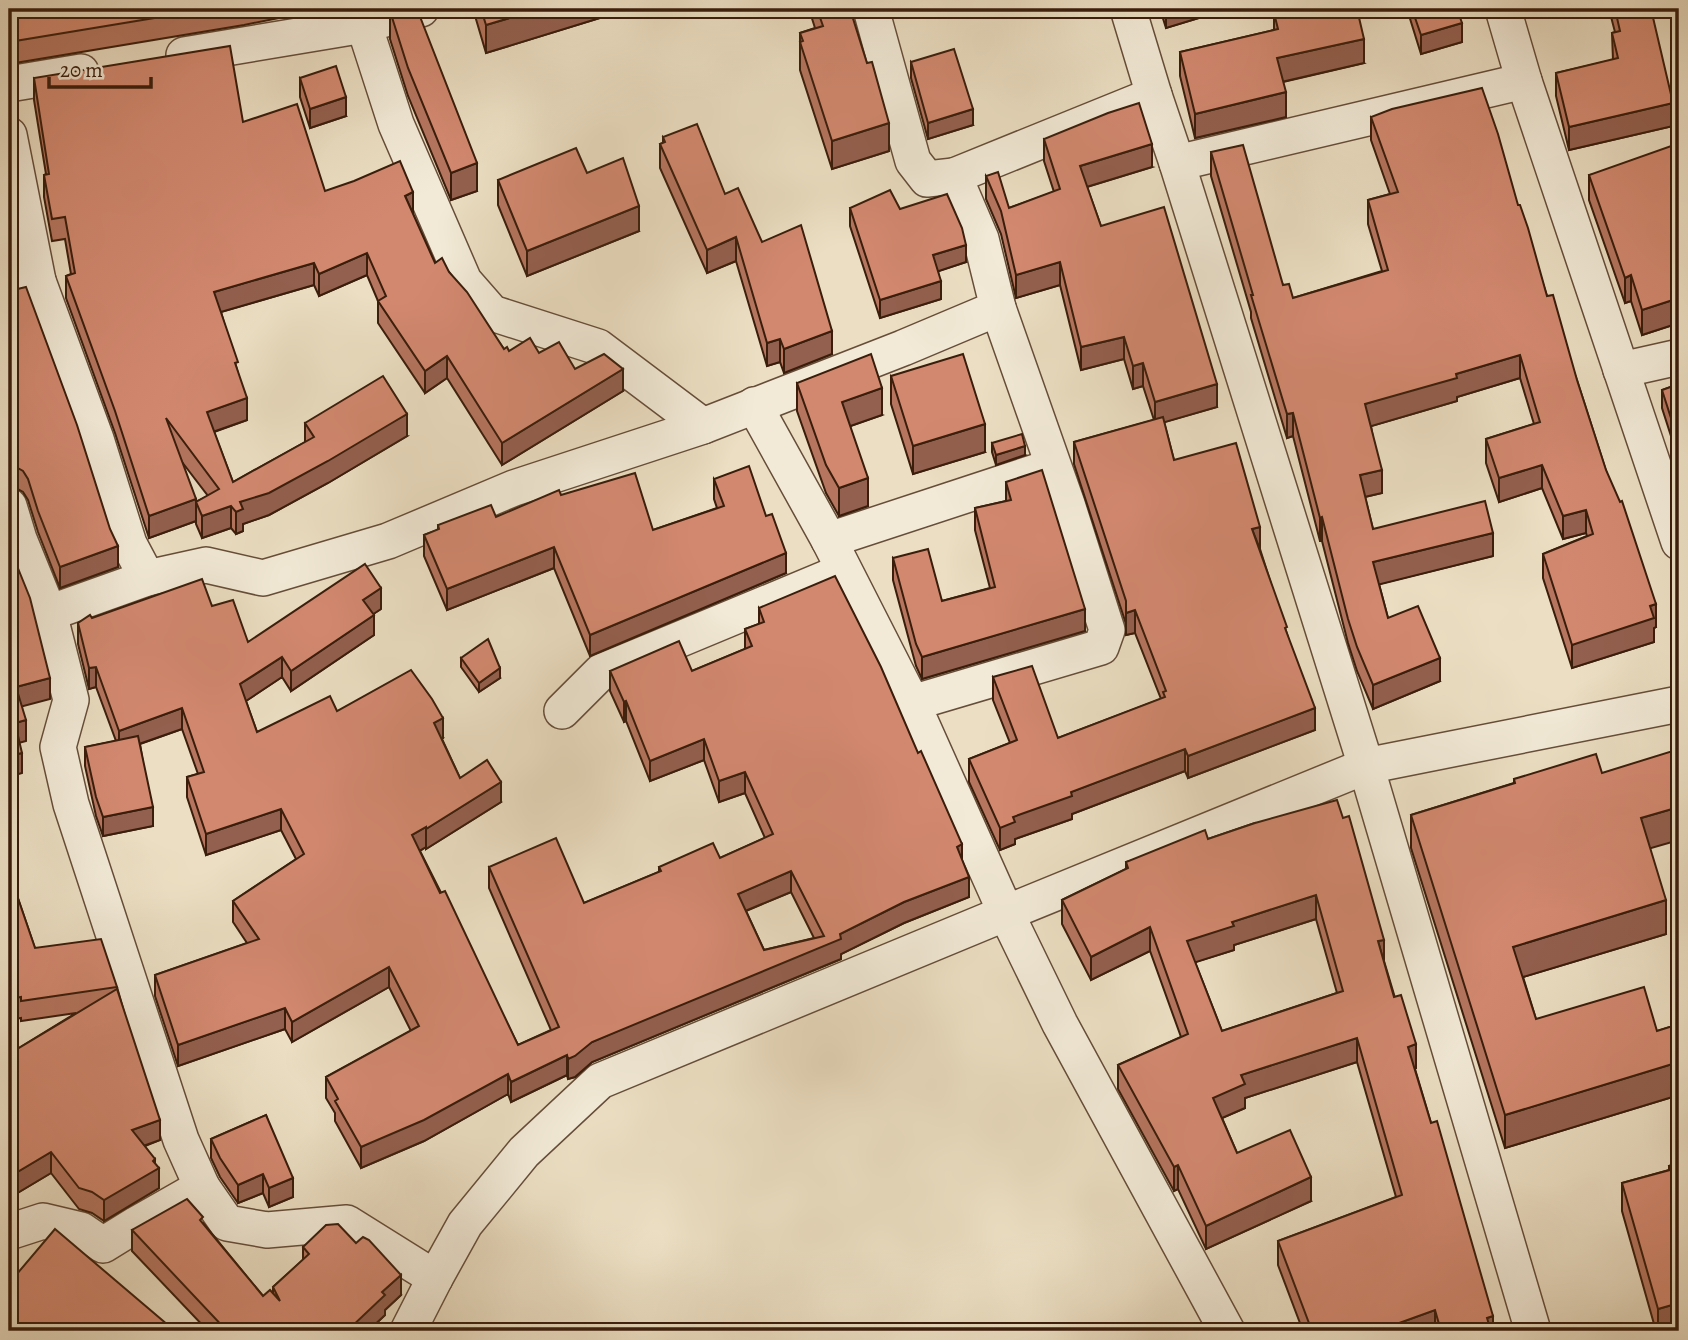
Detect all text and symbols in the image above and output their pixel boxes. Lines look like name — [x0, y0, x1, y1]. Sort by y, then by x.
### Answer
scale bar — [49, 46, 150, 90]
text: 20 m — [60, 56, 103, 84]

